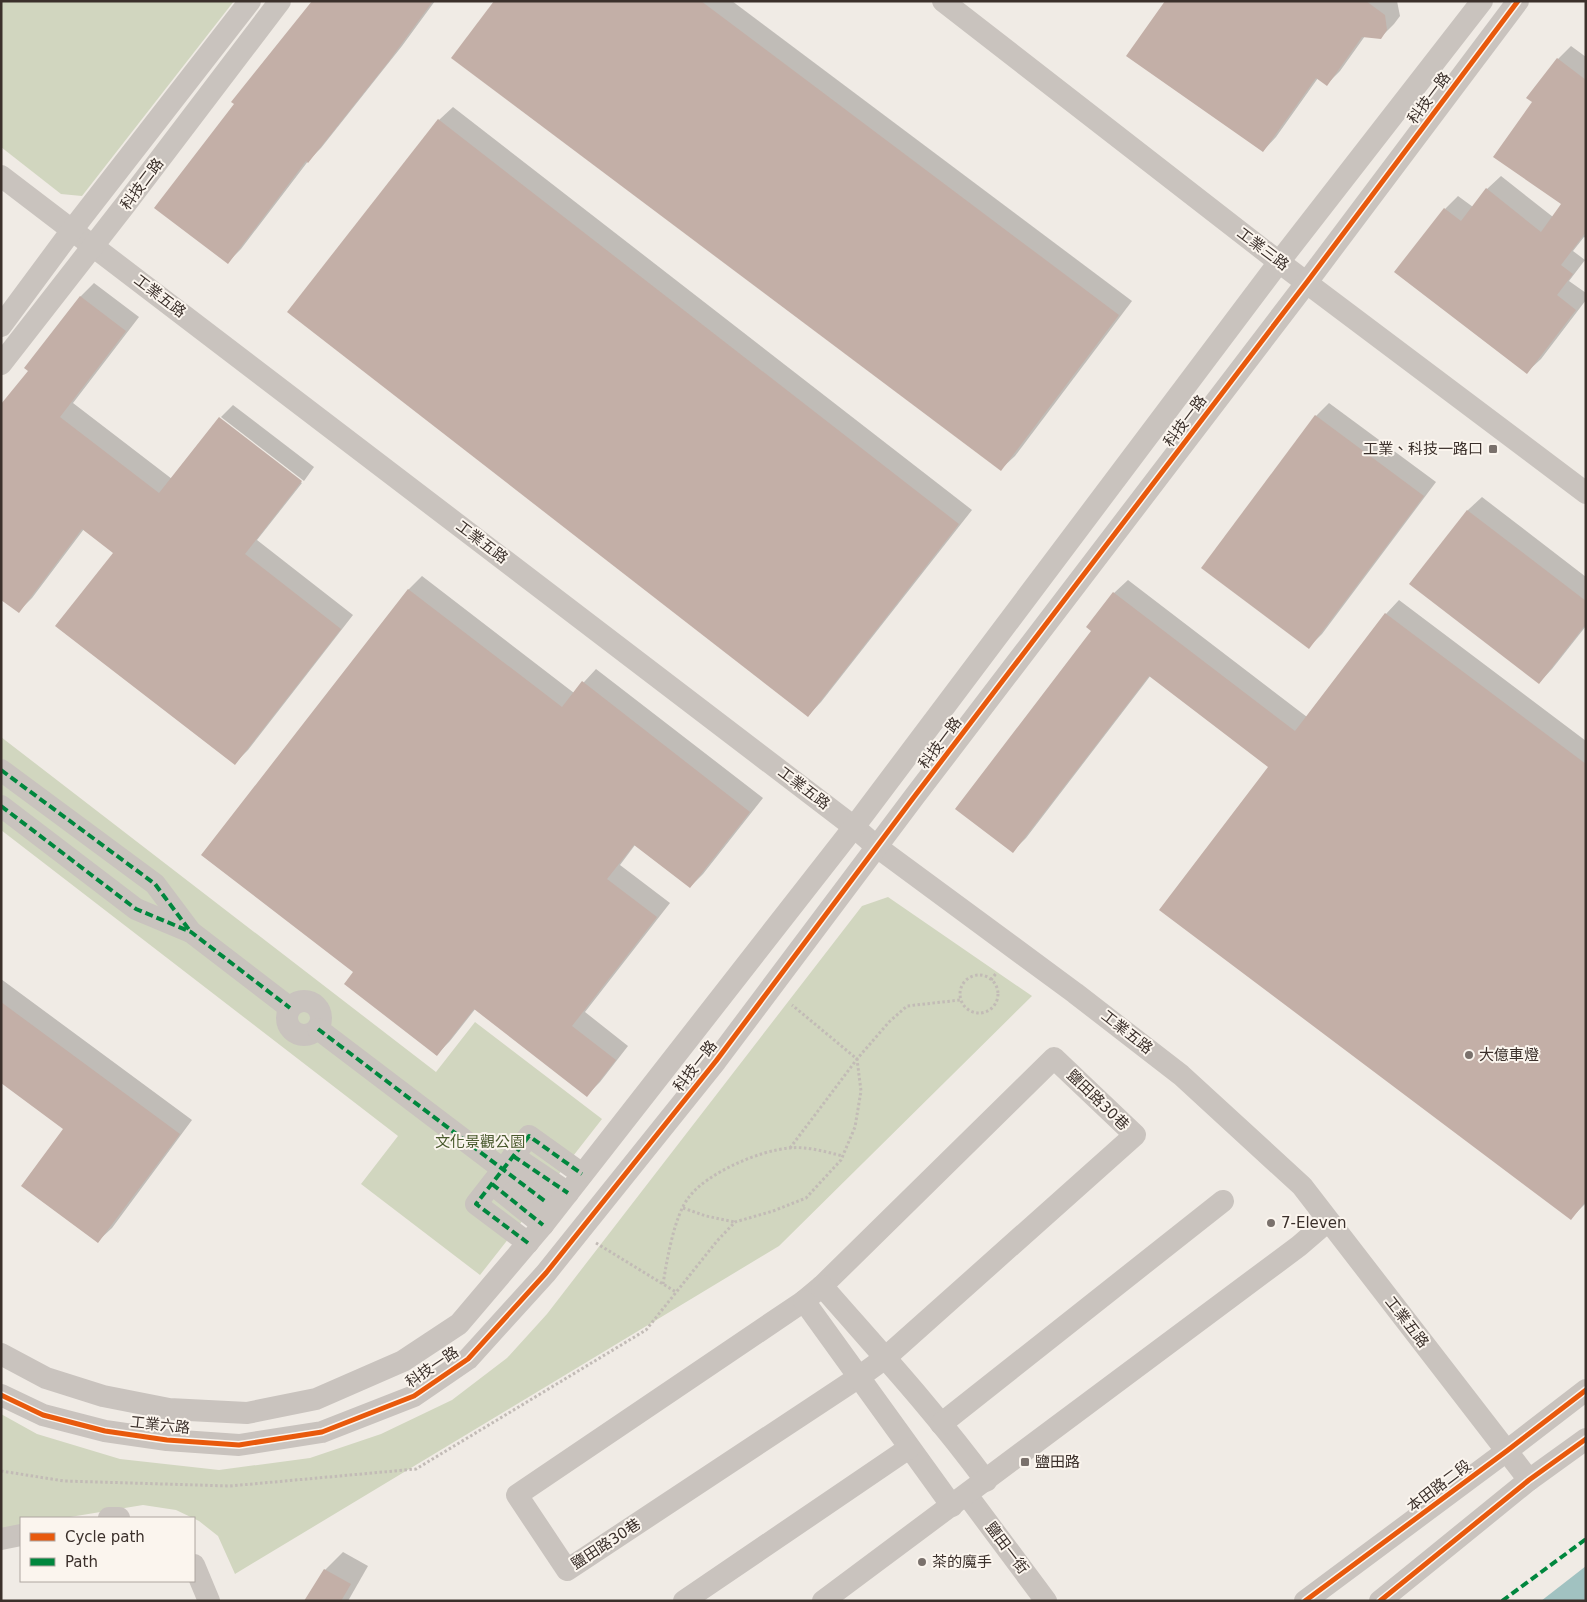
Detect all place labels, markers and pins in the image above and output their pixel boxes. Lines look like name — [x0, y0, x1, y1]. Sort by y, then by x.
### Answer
place label: 工業、科技一路口 — [1363, 440, 1483, 458]
marker: 工業、科技一路口 — [1487, 443, 1499, 455]
place label: 大億車燈 — [1479, 1046, 1539, 1064]
marker: 大億車燈 — [1463, 1049, 1475, 1061]
place label: 7-Eleven — [1281, 1214, 1346, 1232]
marker: 7-Eleven — [1265, 1217, 1277, 1229]
place label: 鹽田路 — [1035, 1453, 1080, 1471]
marker: 鹽田路 — [1019, 1456, 1031, 1468]
place label: 茶的魔手 — [932, 1553, 992, 1571]
marker: 茶的魔手 — [916, 1556, 928, 1568]

